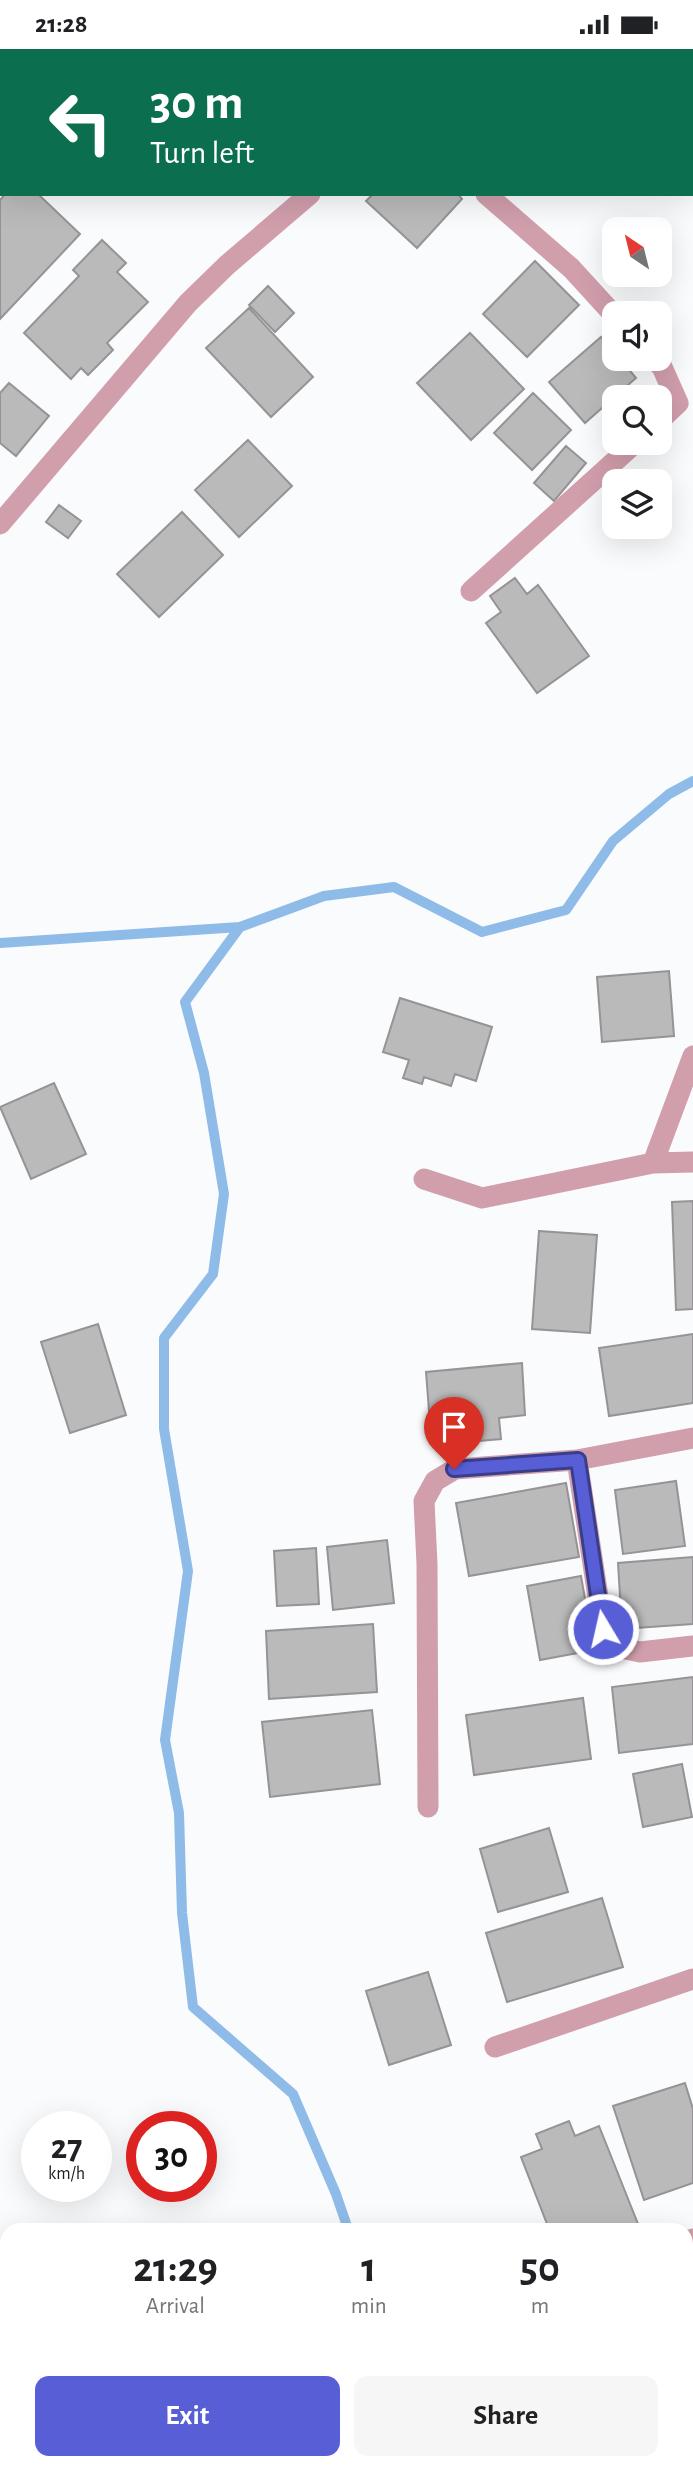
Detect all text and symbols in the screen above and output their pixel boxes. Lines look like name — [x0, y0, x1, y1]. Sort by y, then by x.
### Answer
text: 21:28 — [35, 11, 88, 37]
icon: left — [35, 77, 126, 168]
text: 30 m — [150, 79, 244, 128]
text: Turn left — [150, 137, 254, 169]
north arrow — [602, 217, 672, 287]
map controls — [602, 217, 672, 539]
button: sound — [602, 301, 672, 371]
button: search — [602, 385, 672, 455]
button: layers — [602, 469, 672, 539]
pin — [424, 1397, 484, 1469]
icon: arrive — [435, 1408, 473, 1446]
position arrow — [566, 1592, 640, 1666]
speed limit sign: 30 — [126, 2111, 217, 2202]
text: 27 — [51, 2130, 82, 2165]
text: km/h — [48, 2165, 85, 2183]
text: 21:29 — [133, 2247, 218, 2289]
text: 1 — [361, 2247, 376, 2289]
text: 50 — [520, 2247, 560, 2289]
text: Arrival — [146, 2295, 205, 2318]
text: min — [351, 2295, 387, 2318]
text: m — [531, 2295, 549, 2318]
button: Exit — [35, 2376, 340, 2456]
button: Share — [354, 2376, 658, 2456]

